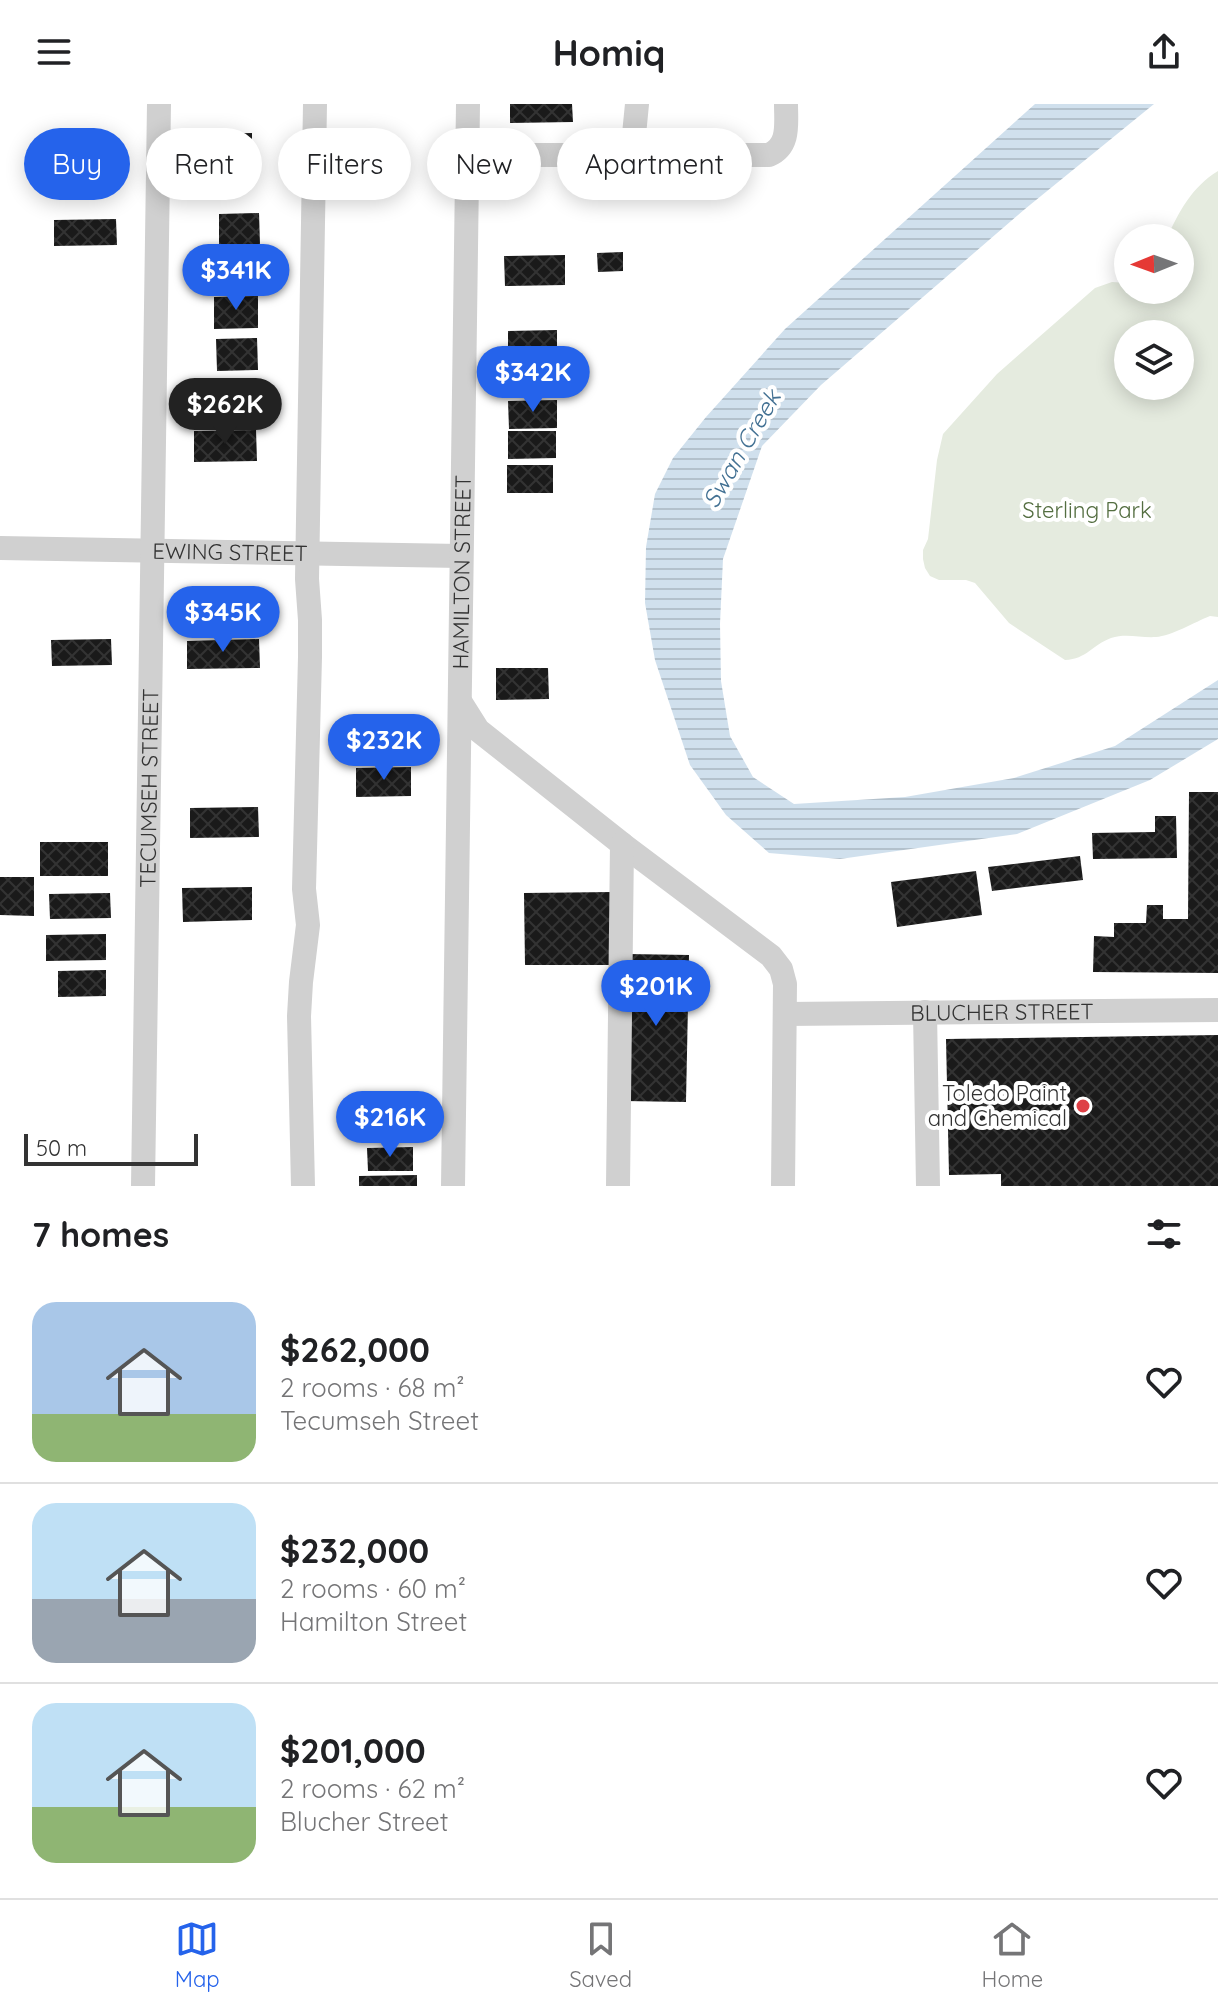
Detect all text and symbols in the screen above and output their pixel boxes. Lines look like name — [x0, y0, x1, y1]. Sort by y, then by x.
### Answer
icon: menu — [32, 30, 76, 74]
text: Homiq — [553, 30, 665, 75]
icon: share — [1142, 30, 1186, 74]
chip: Buy — [24, 128, 130, 200]
chip: Rent — [146, 128, 262, 200]
chip: Filters — [278, 128, 411, 200]
chip: New — [427, 128, 541, 200]
chip: Apartment — [557, 128, 752, 200]
north arrow — [1114, 224, 1194, 304]
map controls — [1114, 224, 1194, 400]
pin: $341K — [180, 244, 292, 312]
text: $341K — [200, 253, 272, 286]
button: layers — [1114, 320, 1194, 400]
pin: $342K — [477, 346, 589, 414]
text: $342K — [495, 355, 571, 388]
pin: $262K — [169, 378, 281, 446]
water label: Swan Creek — [695, 382, 788, 513]
text: $262K — [187, 387, 263, 420]
street label: HAMILTON STREET — [446, 475, 477, 670]
park label: Sterling Park — [1022, 496, 1152, 524]
street label: EWING STREET — [152, 537, 308, 567]
pin: $345K — [167, 586, 279, 654]
text: $345K — [185, 595, 261, 628]
street label: TECUMSEH STREET — [133, 688, 164, 888]
pin: $232K — [328, 714, 440, 782]
text: $232K — [346, 723, 422, 756]
pin: $201K — [600, 960, 712, 1028]
text: $201K — [619, 969, 693, 1002]
street label: BLUCHER STREET — [910, 997, 1094, 1027]
place label: Toledo Paint and Chemical — [928, 1079, 1067, 1132]
pin: $216K — [334, 1091, 446, 1159]
marker: Toledo Paint and Chemical — [1074, 1097, 1092, 1115]
text: $216K — [354, 1100, 426, 1133]
scale bar — [24, 1130, 198, 1166]
text: 50 m — [36, 1134, 87, 1162]
icon: filters — [1142, 1212, 1186, 1256]
text: 7 homes — [32, 1213, 169, 1256]
text: $262,000 — [280, 1328, 430, 1371]
icon: home — [96, 1334, 192, 1430]
icon: heart — [1142, 1360, 1186, 1404]
text: 2 rooms · 68 m² — [280, 1371, 465, 1404]
text: Tecumseh Street — [280, 1404, 479, 1437]
text: $232,000 — [280, 1529, 429, 1572]
icon: home — [96, 1535, 192, 1631]
icon: heart — [1142, 1561, 1186, 1605]
text: 2 rooms · 60 m² — [280, 1572, 466, 1605]
text: Hamilton Street — [280, 1605, 467, 1638]
text: $201,000 — [280, 1729, 426, 1772]
icon: home — [96, 1735, 192, 1831]
icon: heart — [1142, 1761, 1186, 1805]
text: 2 rooms · 62 m² — [280, 1772, 465, 1805]
text: Blucher Street — [280, 1805, 449, 1838]
tab: Map — [175, 1917, 220, 1993]
tab: Saved — [569, 1917, 632, 1993]
tab: Home — [982, 1917, 1043, 1993]

